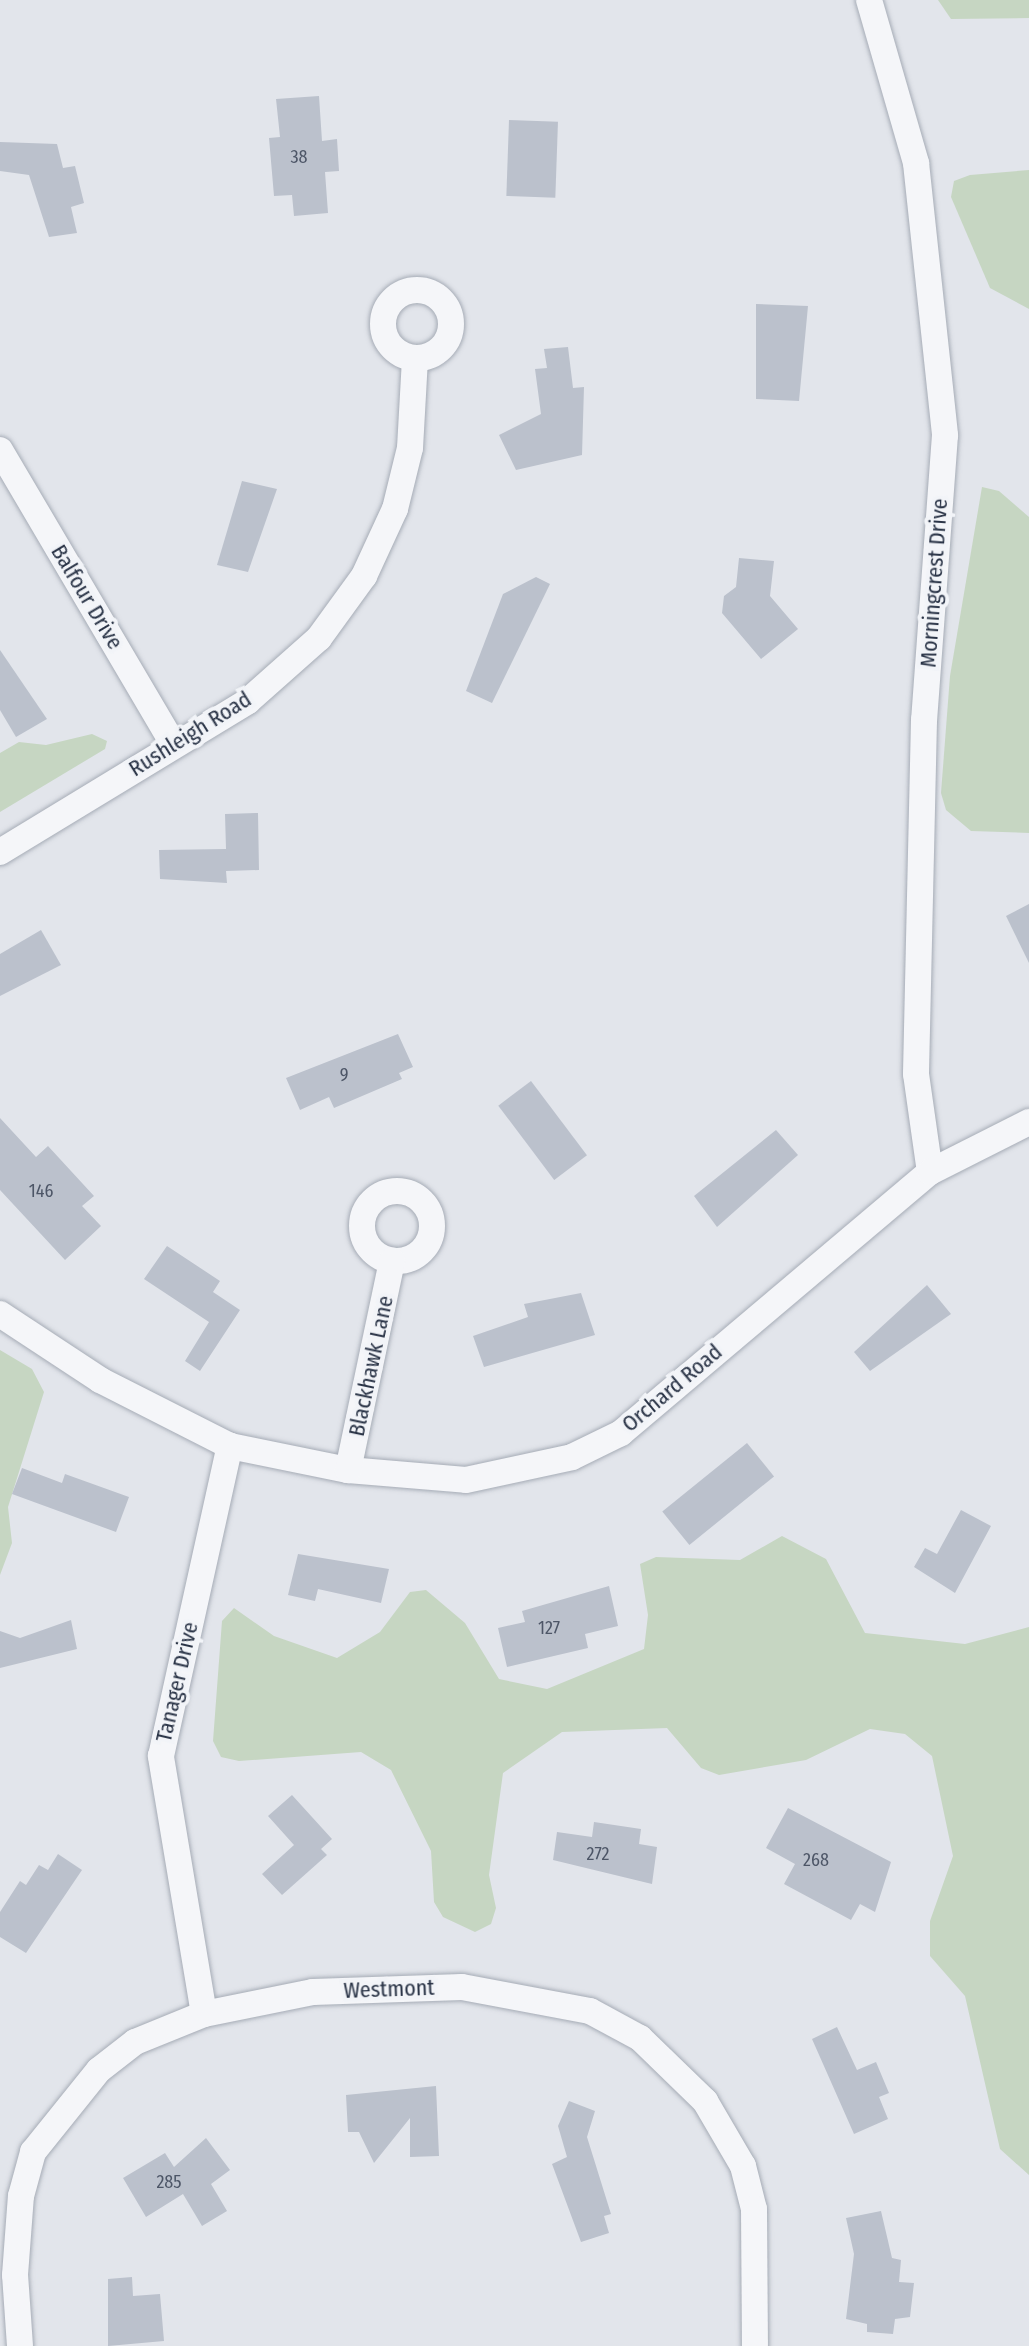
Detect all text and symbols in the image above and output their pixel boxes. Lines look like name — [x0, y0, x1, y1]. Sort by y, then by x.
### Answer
house number: 38 — [290, 146, 308, 168]
street label: Morningcrest Drive — [915, 498, 953, 668]
street label: Balfour Drive — [45, 540, 129, 654]
street label: Rushleigh Road — [124, 686, 256, 782]
house number: 9 — [340, 1064, 348, 1086]
house number: 146 — [29, 1180, 53, 1202]
street label: Blackhawk Lane — [343, 1293, 399, 1439]
street label: Orchard Road — [617, 1339, 727, 1437]
house number: 127 — [538, 1617, 560, 1639]
street label: Tanager Drive — [150, 1619, 204, 1745]
house number: 272 — [587, 1843, 609, 1865]
house number: 268 — [803, 1849, 829, 1871]
street label: Westmont — [343, 1974, 435, 2004]
house number: 285 — [156, 2171, 182, 2193]

